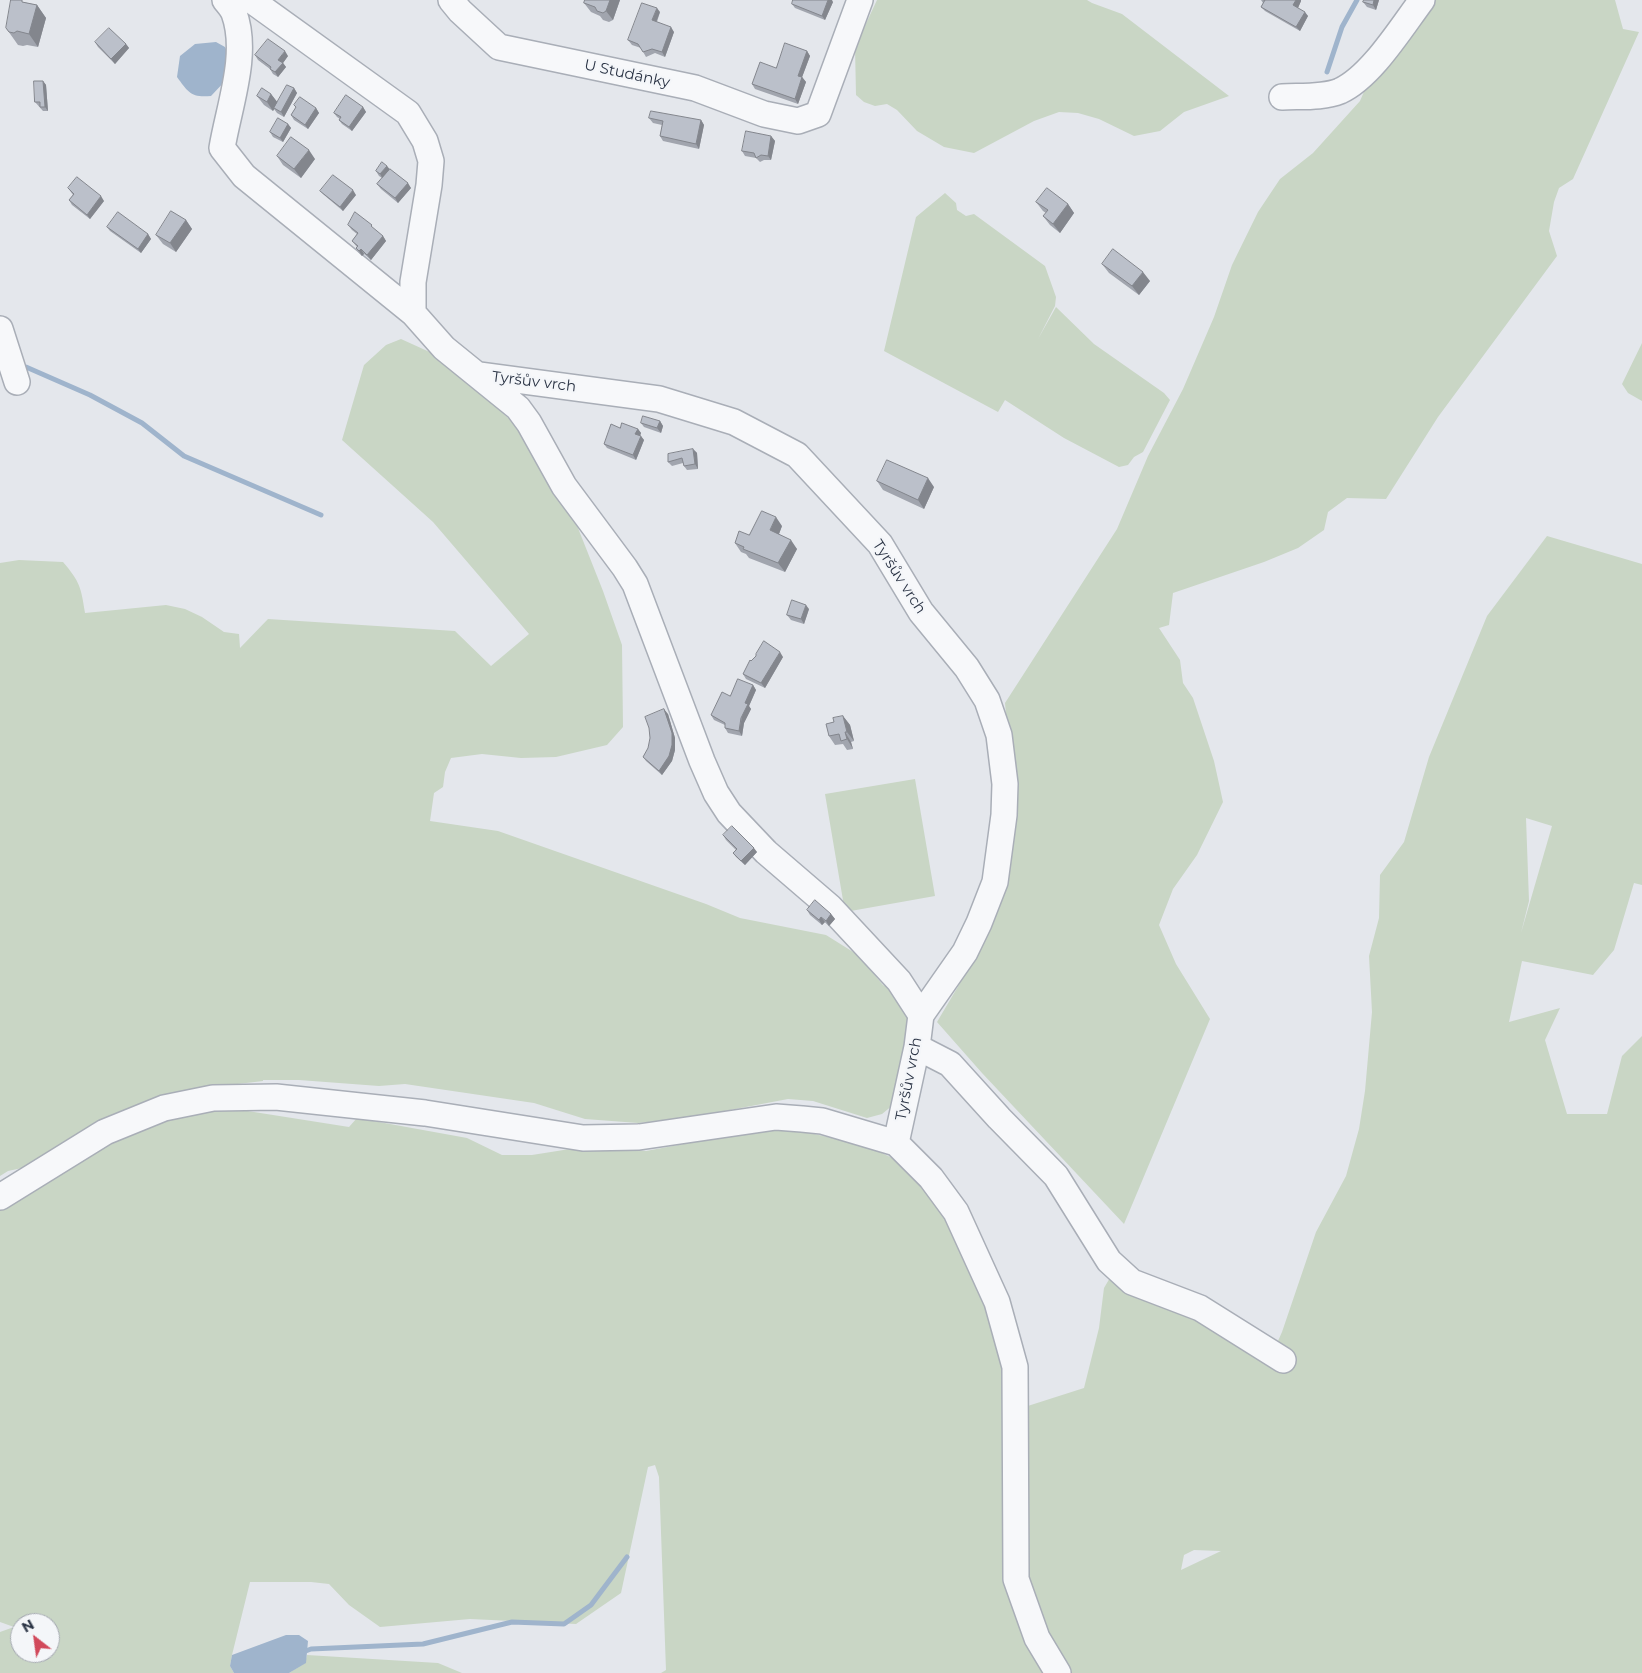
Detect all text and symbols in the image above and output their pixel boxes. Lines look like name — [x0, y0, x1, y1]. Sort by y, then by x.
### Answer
street label: U Studánky — [583, 56, 671, 92]
street label: Tyršův vrch — [491, 368, 577, 396]
street label: Tyršův vrch — [868, 537, 930, 617]
street label: Tyršův vrch — [892, 1036, 926, 1122]
north arrow — [10, 1613, 60, 1663]
text: N — [19, 1615, 37, 1636]

